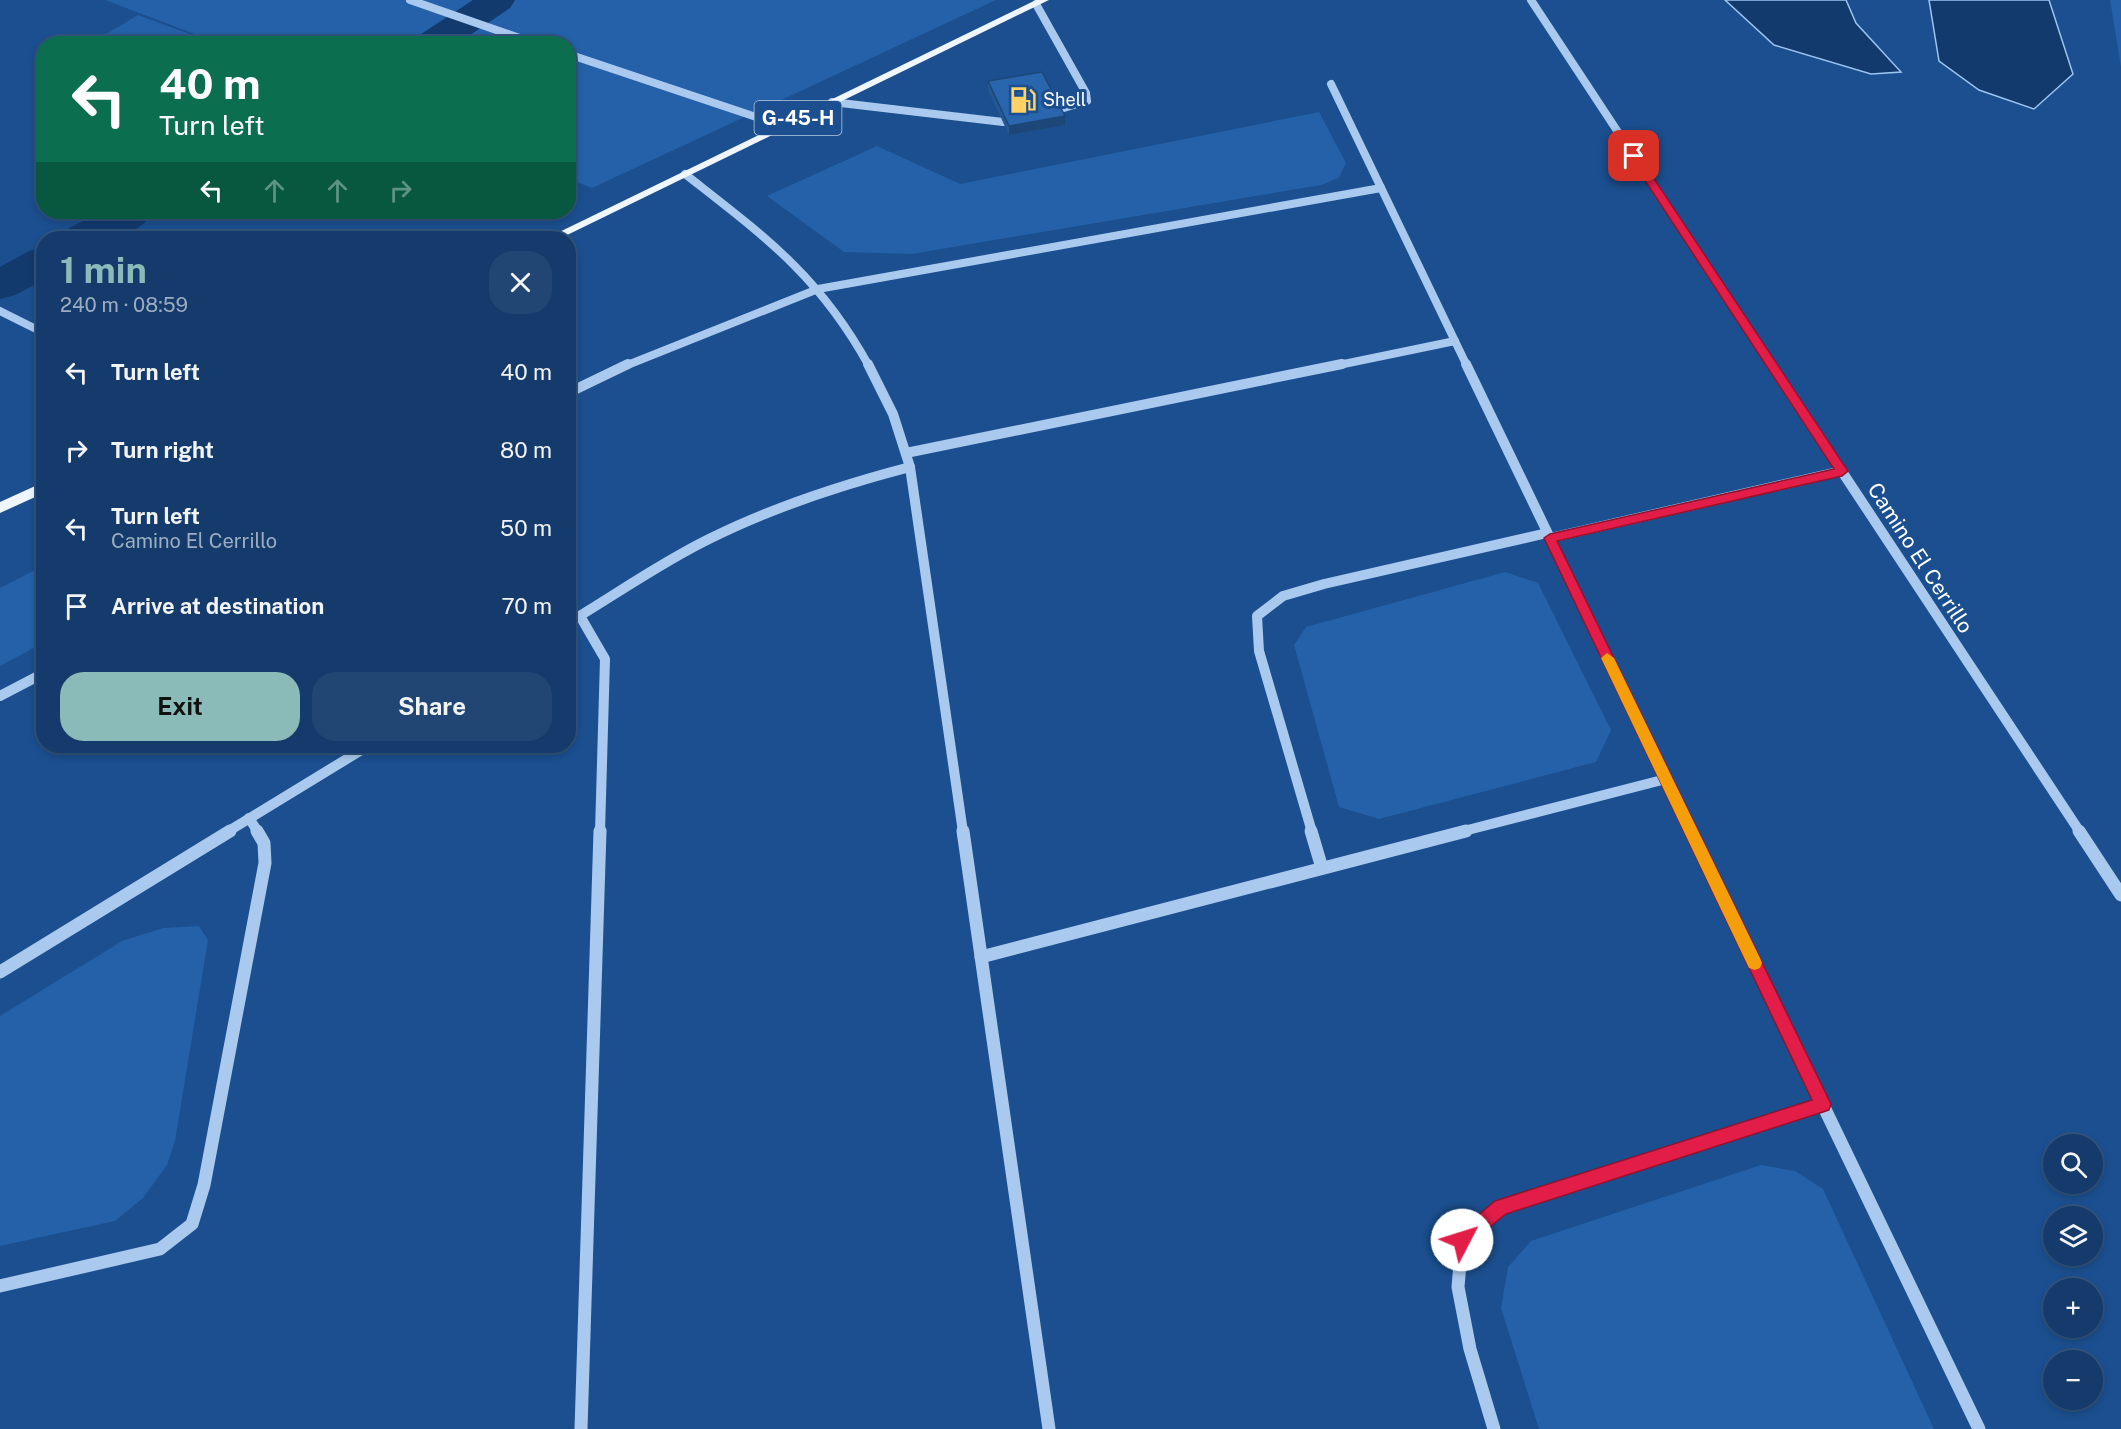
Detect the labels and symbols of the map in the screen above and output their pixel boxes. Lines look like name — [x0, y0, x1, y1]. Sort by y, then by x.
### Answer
fuel station icon: Shell — [1008, 85, 1038, 115]
place label: Shell — [1043, 89, 1086, 110]
road number: G-45-H — [754, 101, 842, 135]
pin — [1608, 130, 1659, 181]
street label: Camino El Cerrillo — [1862, 478, 1978, 638]
position arrow — [1430, 1208, 1494, 1272]

